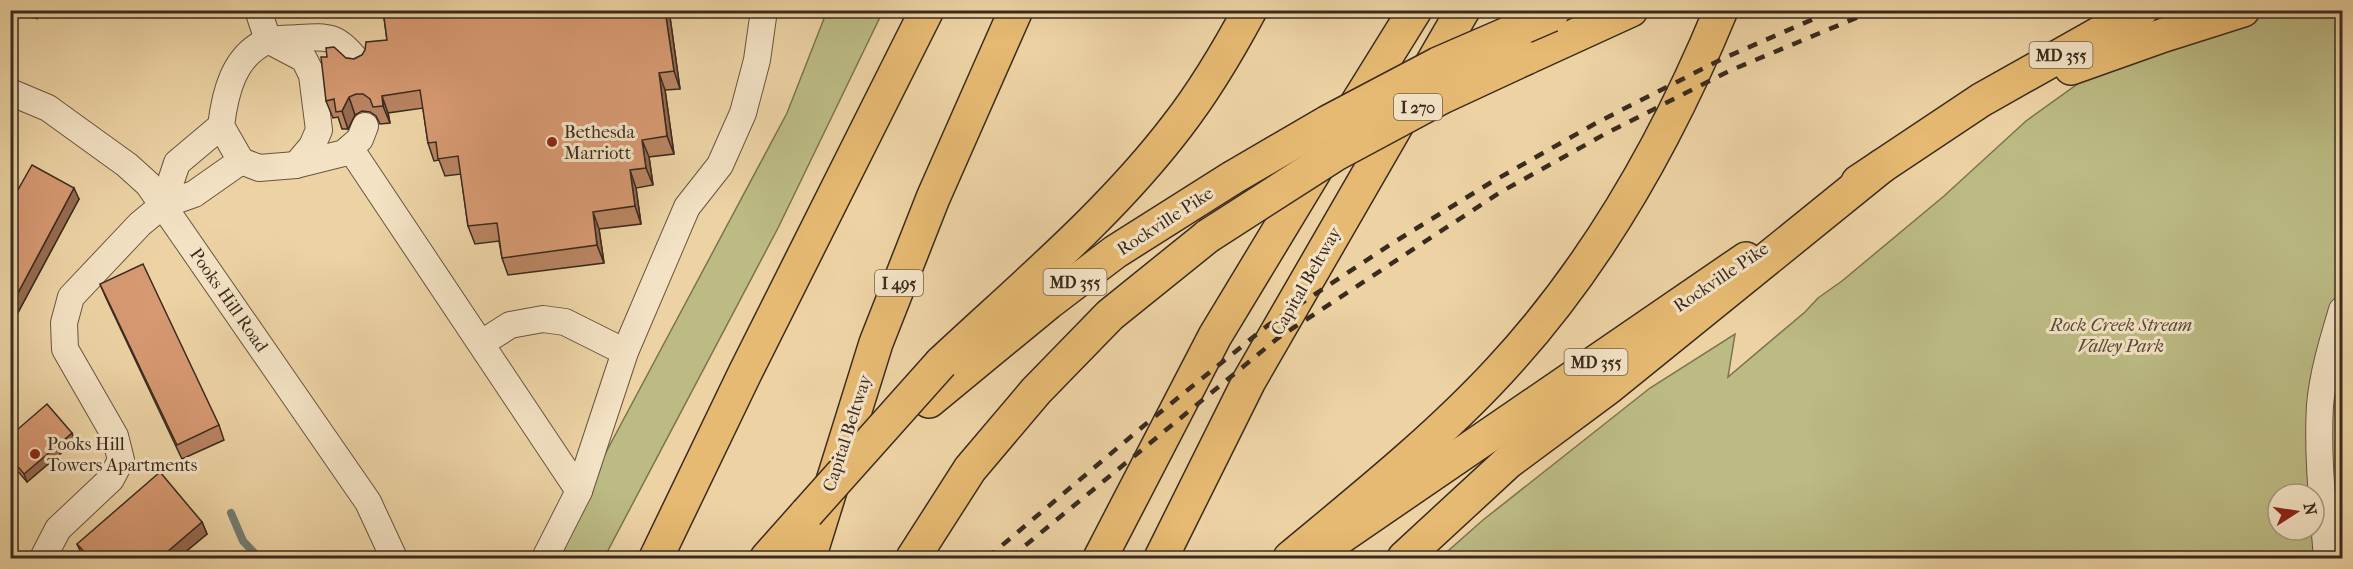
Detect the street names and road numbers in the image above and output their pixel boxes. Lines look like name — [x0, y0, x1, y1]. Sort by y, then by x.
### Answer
road number: MD 355 — [2030, 42, 2092, 68]
road number: I 270 — [1394, 94, 1442, 120]
street label: Rockville Pike — [1113, 183, 1217, 260]
street label: Capital Beltway — [1267, 222, 1347, 339]
street label: Rockville Pike — [1670, 238, 1773, 317]
street label: Pooks Hill Road — [185, 244, 272, 356]
road number: MD 355 — [1044, 269, 1106, 295]
road number: I 495 — [875, 270, 923, 296]
road number: MD 355 — [1564, 349, 1628, 375]
street label: Capital Beltway — [819, 371, 877, 494]

